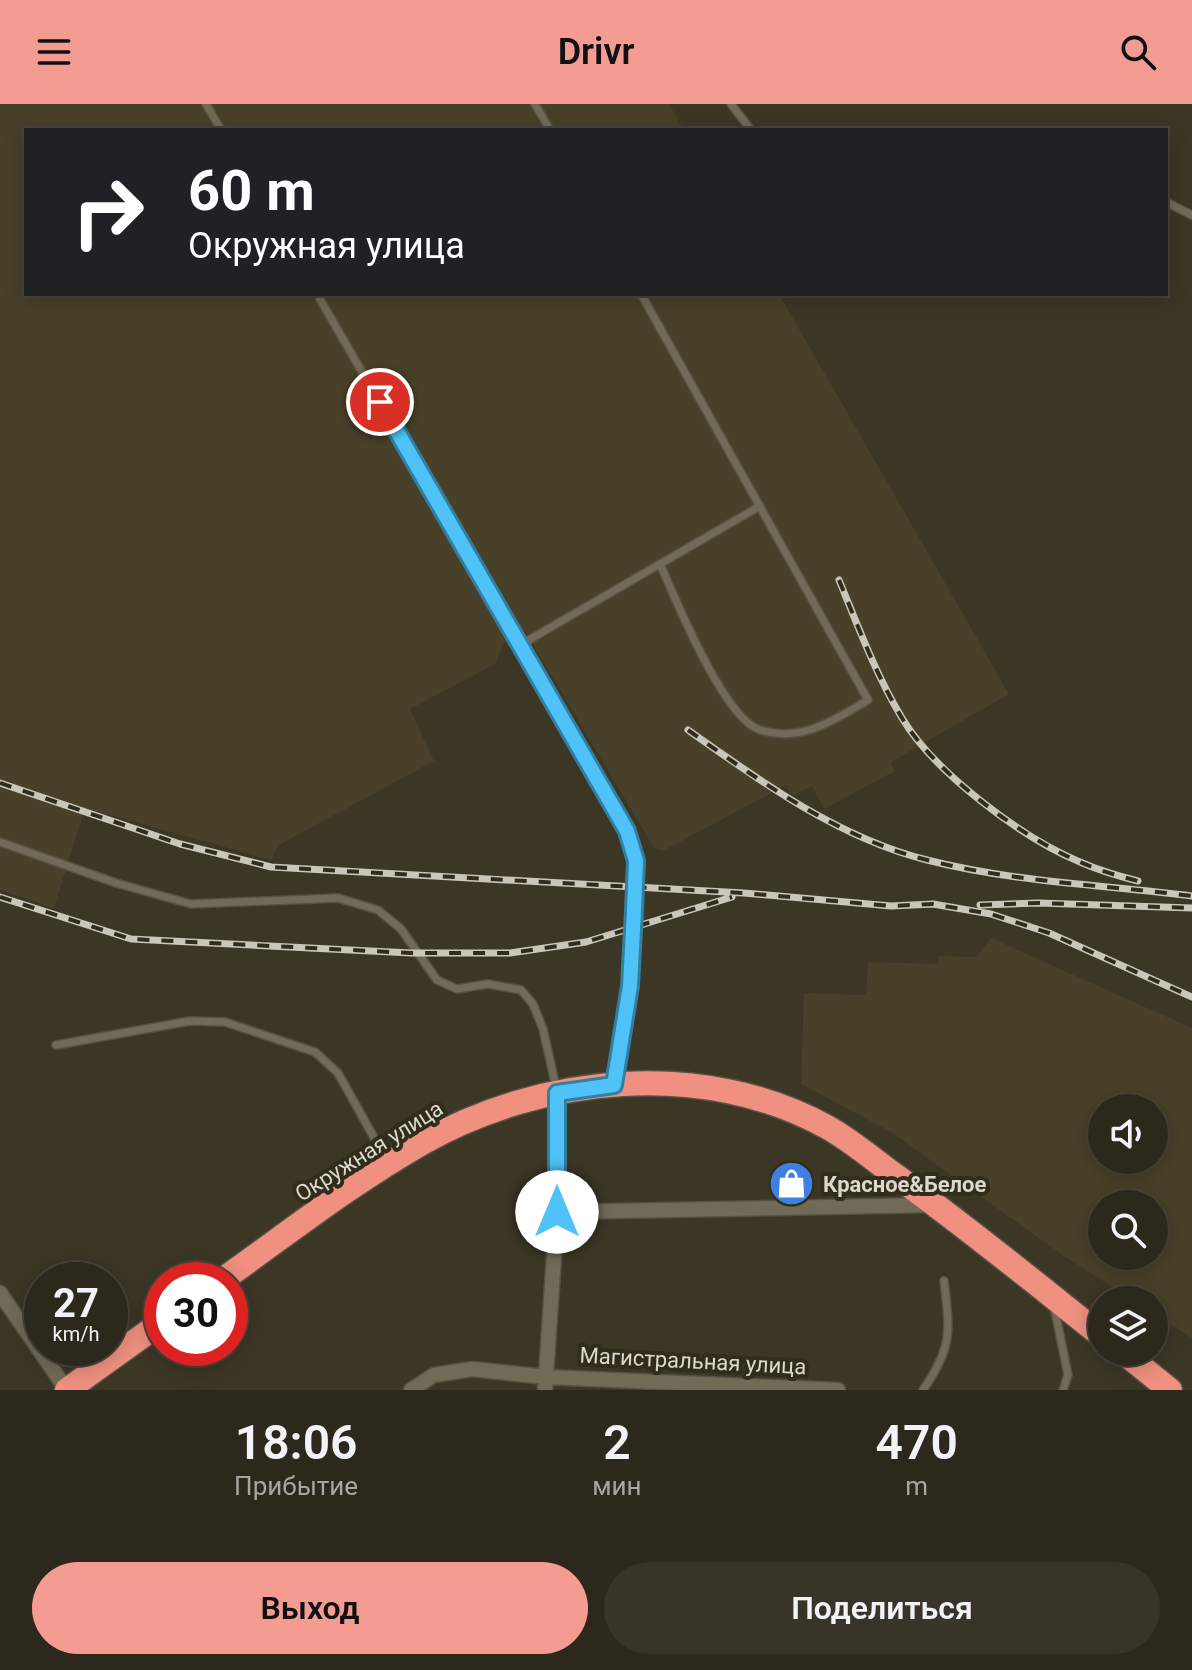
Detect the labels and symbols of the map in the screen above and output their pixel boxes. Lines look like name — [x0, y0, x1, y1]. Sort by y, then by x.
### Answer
pin — [346, 368, 414, 436]
street label: Окружная улица — [291, 1096, 447, 1206]
shop icon: Красное&Белое — [768, 1160, 816, 1208]
position arrow — [515, 1170, 599, 1254]
place label: Красное&Белое — [823, 1172, 987, 1197]
speed limit sign: 30 — [144, 1262, 248, 1366]
street label: Магистральная улица — [579, 1343, 807, 1379]

